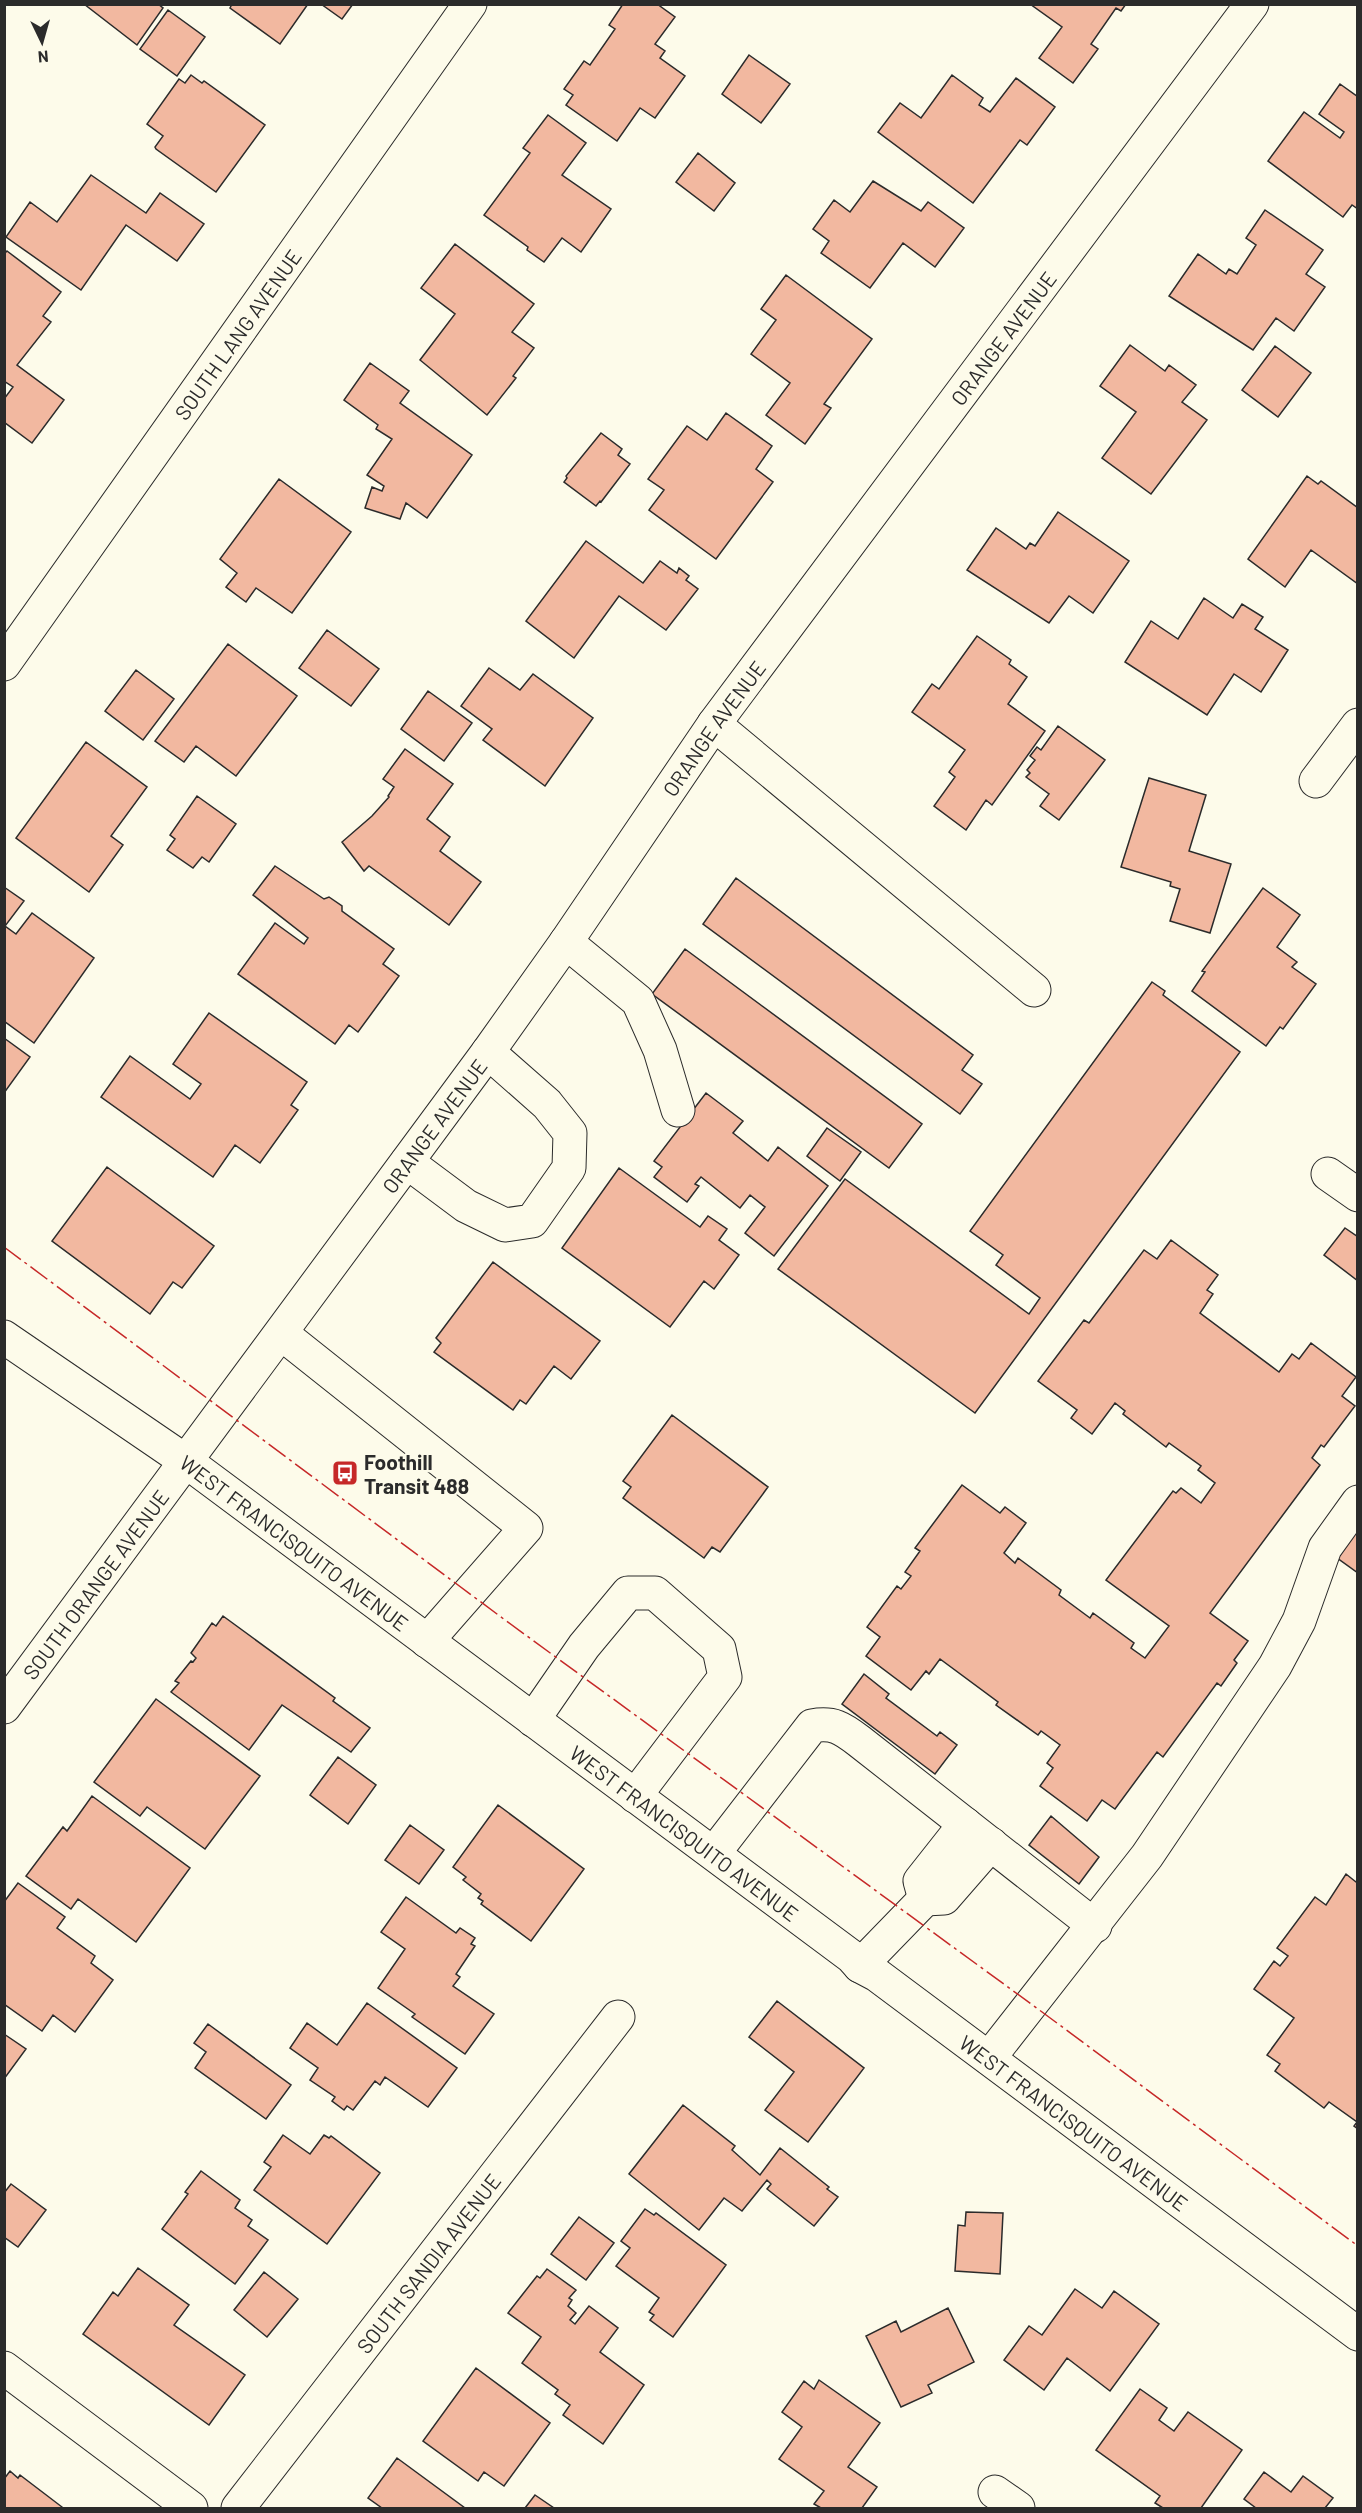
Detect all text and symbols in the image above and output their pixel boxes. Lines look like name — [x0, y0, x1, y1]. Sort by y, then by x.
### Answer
north arrow — [12, 12, 72, 72]
text: N — [37, 48, 49, 67]
street label: SOUTH LANG AVENUE — [168, 244, 306, 424]
street label: ORANGE AVENUE — [945, 266, 1061, 409]
street label: ORANGE AVENUE — [656, 655, 770, 801]
street label: ORANGE AVENUE — [376, 1054, 491, 1198]
street label: WEST FRANCISQUITO AVENUE — [176, 1449, 414, 1635]
place label: Foothill Transit 488 — [364, 1449, 469, 1498]
bus stop icon: Foothill Transit 488 — [330, 1458, 360, 1488]
street label: SOUTH ORANGE AVENUE — [17, 1484, 173, 1684]
street label: WEST FRANCISQUITO AVENUE — [566, 1739, 804, 1926]
street label: WEST FRANCISQUITO AVENUE — [955, 2029, 1193, 2215]
street label: SOUTH SANDIA AVENUE — [350, 2168, 505, 2358]

